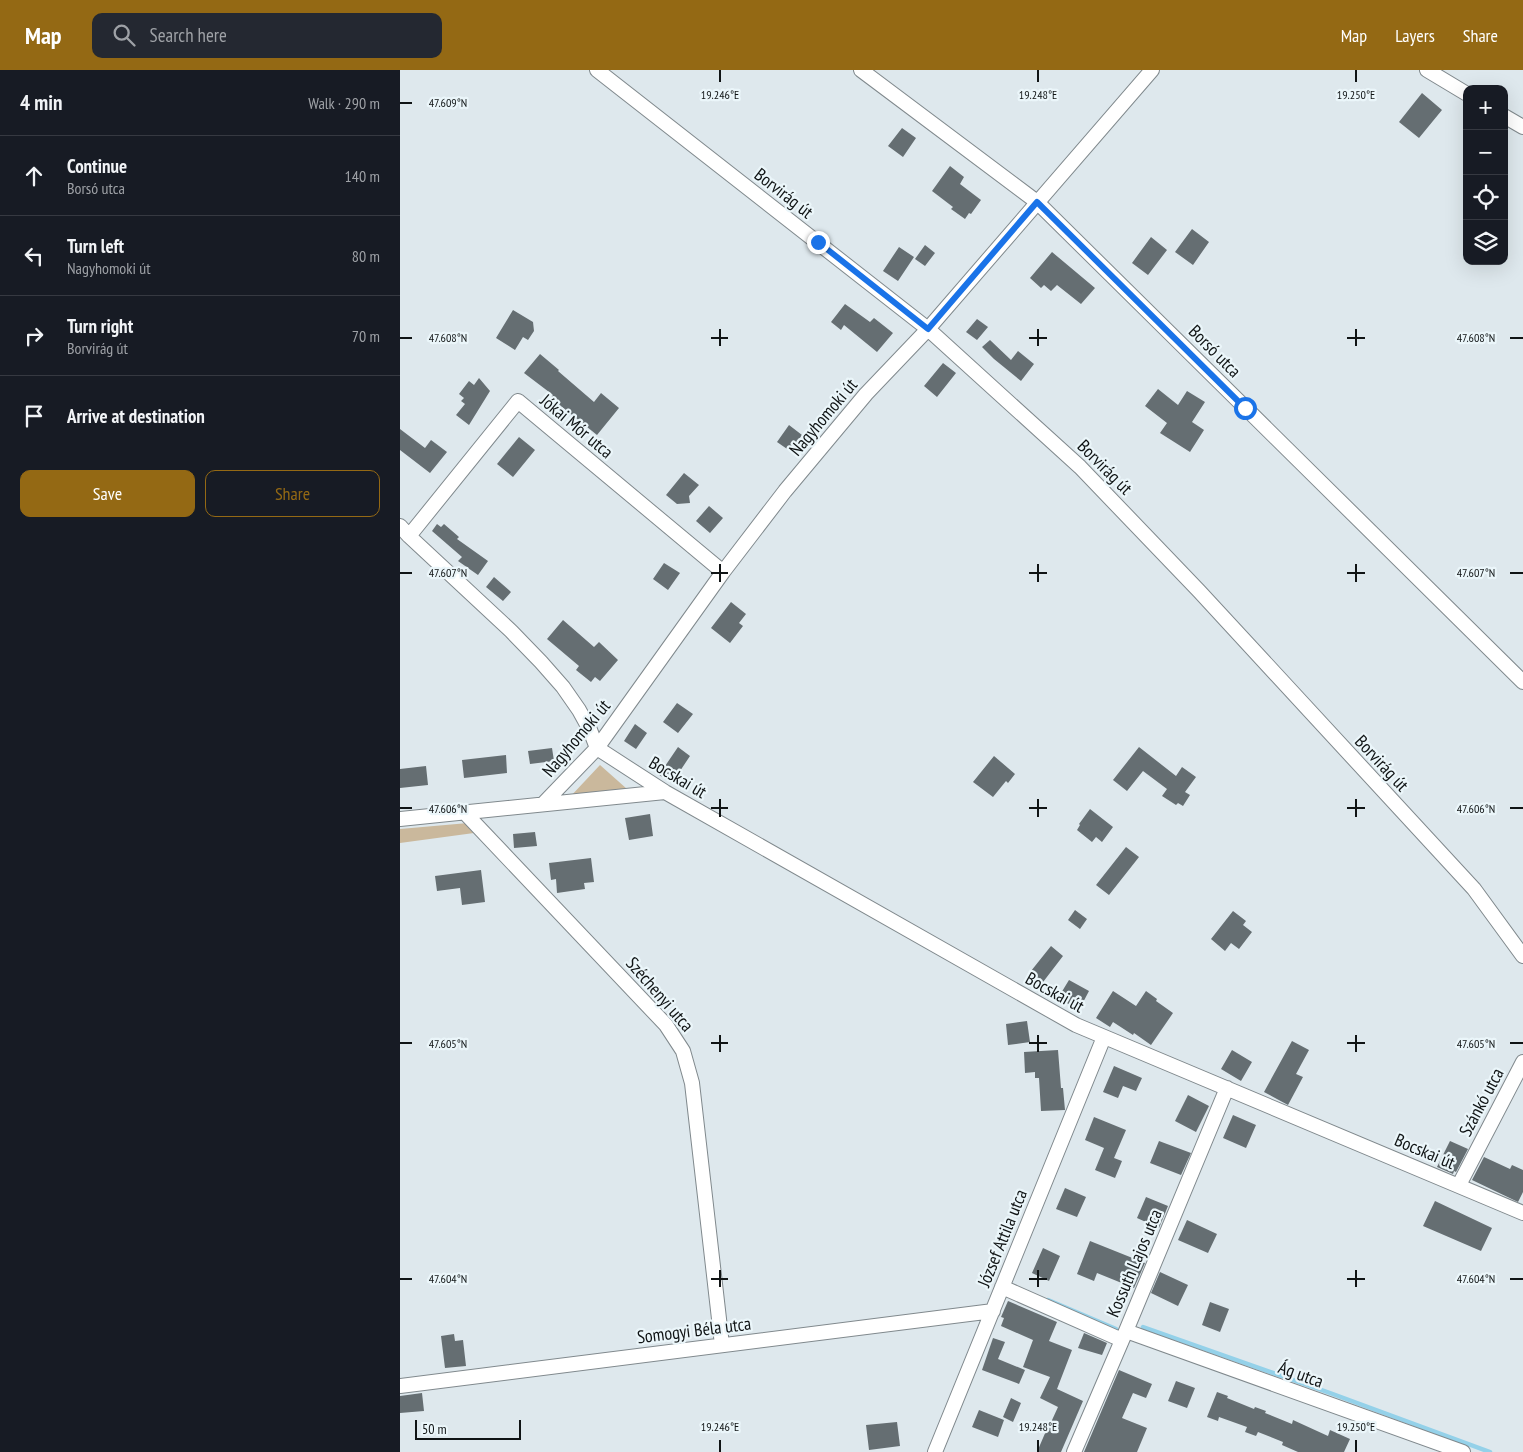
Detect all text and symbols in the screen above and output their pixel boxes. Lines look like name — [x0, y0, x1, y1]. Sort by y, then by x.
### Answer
search box — [92, 13, 442, 58]
text: Map — [25, 20, 62, 51]
icon: search — [110, 21, 138, 49]
text: Search here — [150, 23, 227, 47]
text: Map — [1341, 24, 1367, 47]
text: Layers — [1395, 24, 1435, 47]
text: Share — [1463, 24, 1498, 47]
map controls — [1463, 85, 1508, 265]
button: + — [1463, 85, 1508, 130]
text: 19.246°E — [701, 87, 739, 102]
text: 19.248°E — [1019, 87, 1057, 102]
text: 19.250°E — [1337, 87, 1375, 102]
text: 4 min — [20, 89, 62, 116]
text: Walk · 290 m — [308, 93, 380, 113]
text: 47.609°N — [429, 95, 467, 110]
button: − — [1463, 130, 1508, 175]
text: Continue — [67, 154, 127, 178]
icon: ahead — [20, 162, 48, 190]
street label: Borvirág út — [750, 163, 818, 223]
text: 140 m — [345, 166, 380, 186]
button: locate — [1463, 175, 1508, 220]
text: Borsó utca — [67, 178, 125, 198]
button: layers — [1463, 220, 1508, 265]
route end — [807, 231, 830, 254]
text: Turn left — [67, 234, 124, 258]
icon: left — [20, 242, 48, 270]
text: 80 m — [352, 246, 380, 266]
text: Nagyhomoki út — [67, 258, 151, 278]
text: Turn right — [67, 314, 133, 338]
street label: Borsó utca — [1184, 320, 1246, 382]
icon: right — [20, 322, 48, 350]
text: 70 m — [352, 326, 380, 346]
text: 47.608°N — [429, 330, 467, 345]
text: 47.608°N — [1457, 330, 1495, 345]
text: Borvirág út — [67, 338, 128, 358]
street label: Nagyhomoki út — [784, 374, 862, 460]
street label: Jókai Mór utca — [535, 388, 618, 463]
route start — [1234, 397, 1257, 420]
icon: arrive — [20, 402, 48, 430]
text: Arrive at destination — [67, 404, 205, 428]
street label: Borvirág út — [1073, 435, 1137, 499]
button: Save — [20, 470, 195, 517]
button: Share — [205, 470, 380, 517]
text: 47.607°N — [429, 565, 467, 580]
text: 47.607°N — [1457, 565, 1495, 580]
street label: Nagyhomoki út — [537, 695, 615, 781]
street label: Borvirág út — [1350, 730, 1414, 796]
street label: Bocskai út — [645, 751, 711, 803]
text: 47.606°N — [429, 801, 467, 816]
text: 47.606°N — [1457, 801, 1495, 816]
street label: Széchenyi utca — [621, 952, 699, 1036]
street label: Bocskai út — [1022, 967, 1088, 1017]
text: 47.605°N — [429, 1036, 467, 1051]
text: 47.605°N — [1457, 1036, 1495, 1051]
street label: Szánkó utca — [1453, 1064, 1509, 1140]
street label: Bocskai út — [1391, 1128, 1459, 1174]
street label: József Attila utca — [972, 1186, 1032, 1291]
street label: Kossuth Lajos utca — [1101, 1206, 1167, 1320]
text: 47.604°N — [429, 1271, 467, 1286]
text: 47.604°N — [1457, 1271, 1495, 1286]
street label: Somogyi Béla utca — [636, 1312, 752, 1348]
street label: Ág utca — [1275, 1355, 1327, 1393]
scale bar — [415, 1417, 521, 1440]
text: 19.246°E — [701, 1419, 739, 1434]
text: 19.248°E — [1019, 1419, 1057, 1434]
text: 19.250°E — [1337, 1419, 1375, 1434]
text: 50 m — [422, 1420, 447, 1438]

